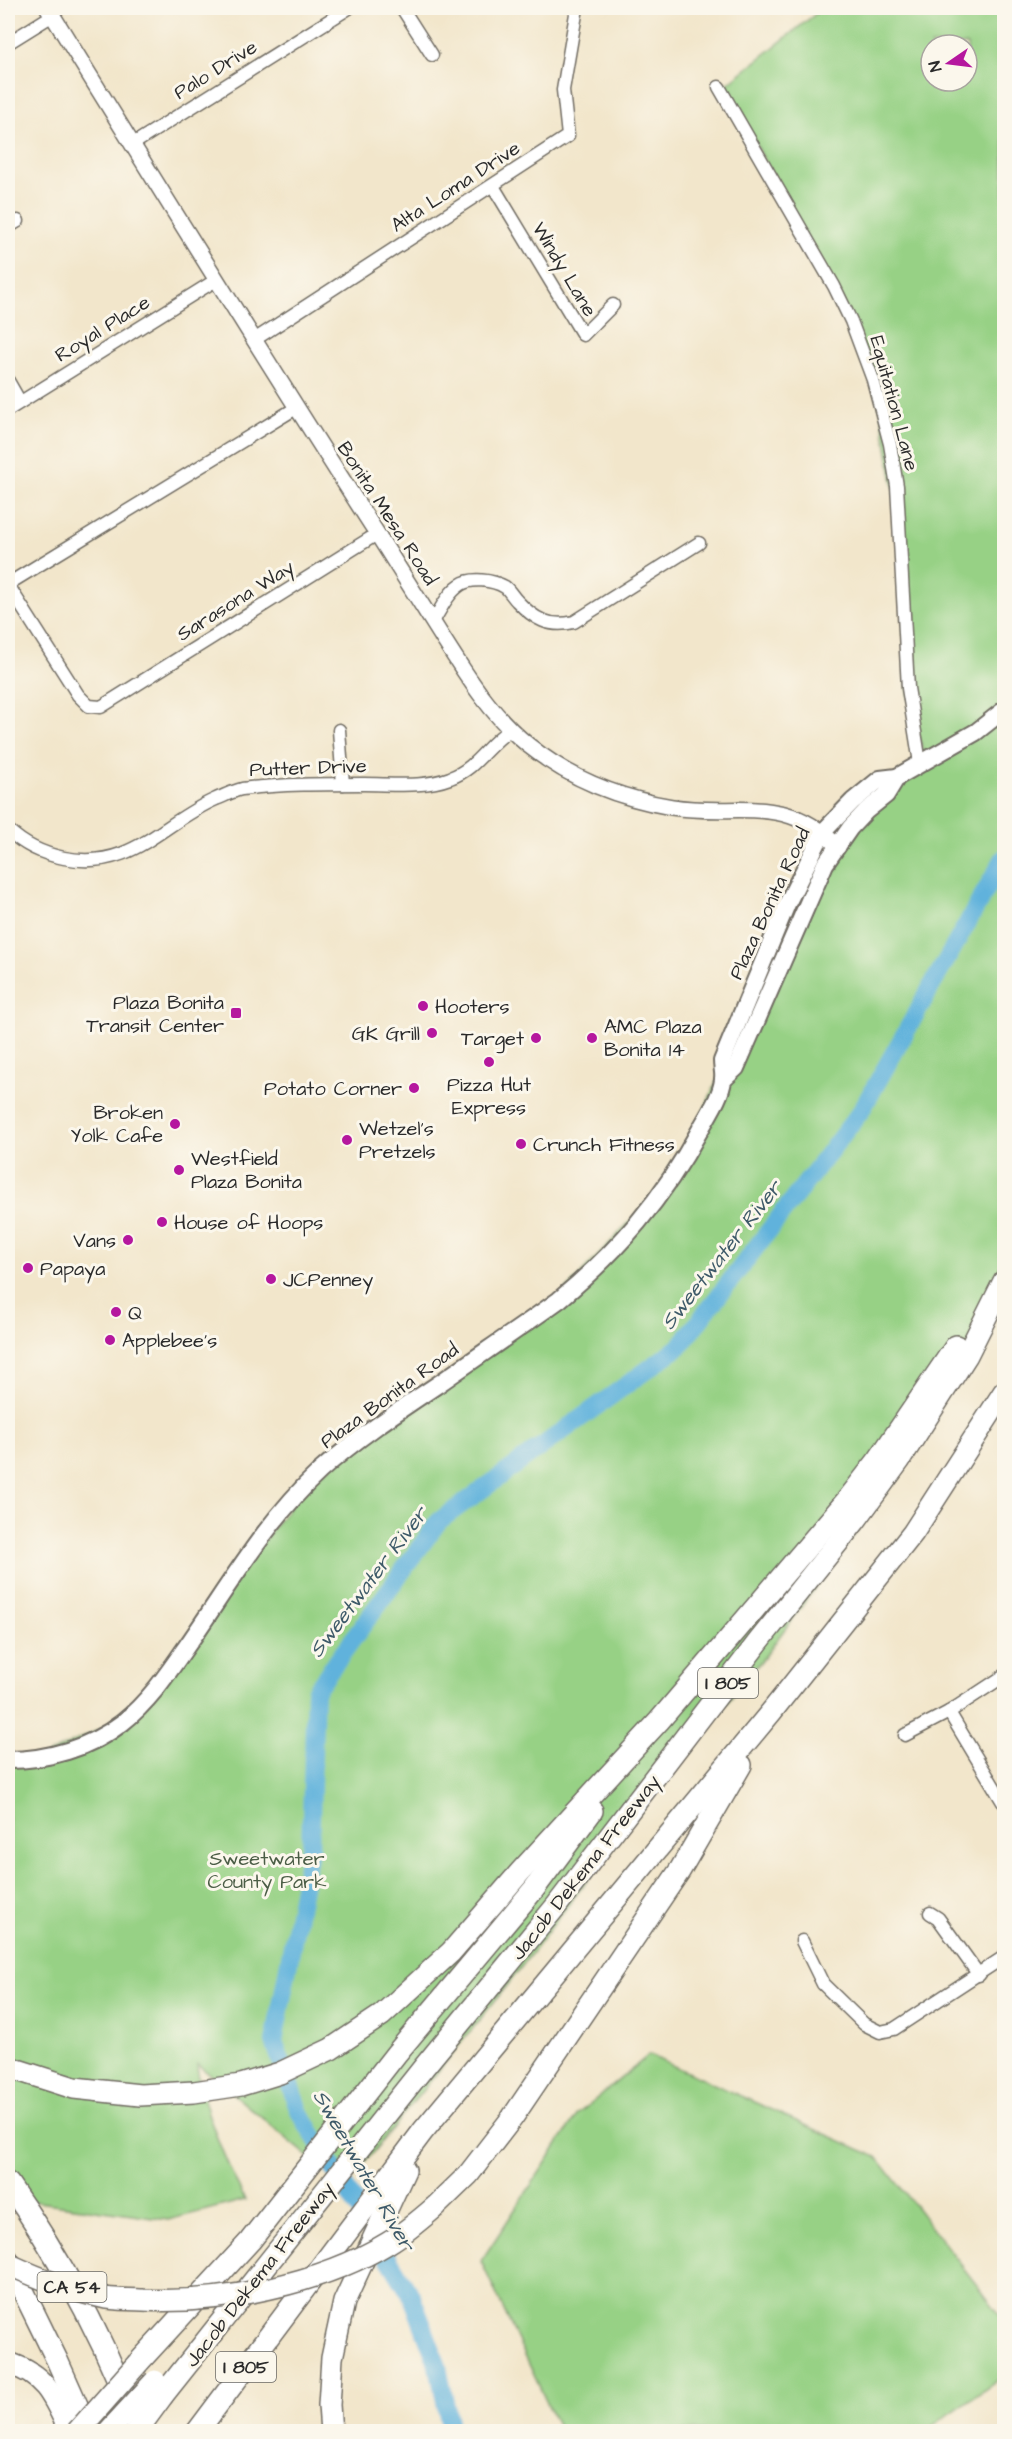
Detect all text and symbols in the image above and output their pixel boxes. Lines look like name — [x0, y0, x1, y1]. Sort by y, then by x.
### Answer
street label: Palo Drive — [168, 33, 263, 107]
north arrow — [919, 33, 979, 93]
text: N — [924, 59, 947, 74]
street label: Alta Loma Drive — [385, 134, 526, 239]
street label: Windy Lane — [524, 217, 604, 323]
street label: Royal Place — [50, 288, 156, 370]
street label: Equitation Lane — [863, 333, 926, 474]
street label: Bonita Mesa Road — [330, 436, 444, 591]
street label: Sarasona Way — [171, 554, 300, 649]
street label: Putter Drive — [249, 752, 367, 784]
street label: Plaza Bonita Road — [722, 823, 817, 984]
place label: Plaza Bonita Transit Center — [86, 989, 224, 1040]
place label: Hooters — [435, 993, 510, 1021]
marker: Hooters — [416, 999, 430, 1013]
marker: Plaza Bonita Transit Center — [229, 1006, 243, 1020]
place label: AMC Plaza Bonita 14 — [604, 1013, 702, 1064]
place label: GK Grill — [352, 1020, 420, 1048]
place label: Target — [461, 1025, 524, 1054]
marker: GK Grill — [425, 1026, 439, 1040]
marker: Target — [529, 1031, 543, 1045]
marker: AMC Plaza Bonita 14 — [585, 1031, 599, 1045]
marker: Pizza Hut Express — [482, 1055, 496, 1069]
place label: Pizza Hut Express — [447, 1071, 531, 1122]
place label: Potato Corner — [264, 1075, 402, 1103]
marker: Potato Corner — [407, 1081, 421, 1095]
place label: Broken Yolk Cafe — [71, 1099, 163, 1150]
place label: Wetzel's Pretzels — [359, 1115, 436, 1166]
marker: Broken Yolk Cafe — [168, 1117, 182, 1131]
place label: Crunch Fitness — [533, 1131, 675, 1159]
marker: Wetzel's Pretzels — [340, 1133, 354, 1147]
marker: Crunch Fitness — [514, 1137, 528, 1151]
place label: Westfield Plaza Bonita — [191, 1145, 302, 1196]
marker: Westfield Plaza Bonita — [172, 1163, 186, 1177]
water label: Sweetwater River — [654, 1173, 790, 1336]
place label: House of Hoops — [174, 1209, 323, 1237]
marker: House of Hoops — [155, 1215, 169, 1229]
place label: Vans — [73, 1227, 116, 1255]
marker: Vans — [121, 1233, 135, 1247]
place label: Papaya — [40, 1255, 105, 1284]
marker: Papaya — [21, 1261, 35, 1275]
place label: JCPenney — [283, 1266, 373, 1295]
marker: JCPenney — [264, 1272, 278, 1286]
place label: Q — [128, 1299, 142, 1327]
marker: Q — [109, 1305, 123, 1319]
place label: Applebee's — [122, 1327, 217, 1355]
marker: Applebee's — [103, 1333, 117, 1347]
street label: Plaza Bonita Road — [315, 1336, 465, 1456]
water label: Sweetwater River — [302, 1499, 436, 1663]
road number: I 805 — [698, 1668, 758, 1698]
street label: Jacob Dekema Freeway — [504, 1769, 668, 1967]
park label: Sweetwater County Park — [208, 1845, 326, 1897]
water label: Sweetwater River — [306, 2085, 423, 2258]
street label: Jacob Dekema Freeway — [178, 2176, 342, 2374]
road number: CA 54 — [38, 2272, 106, 2302]
road number: I 805 — [216, 2352, 276, 2382]

